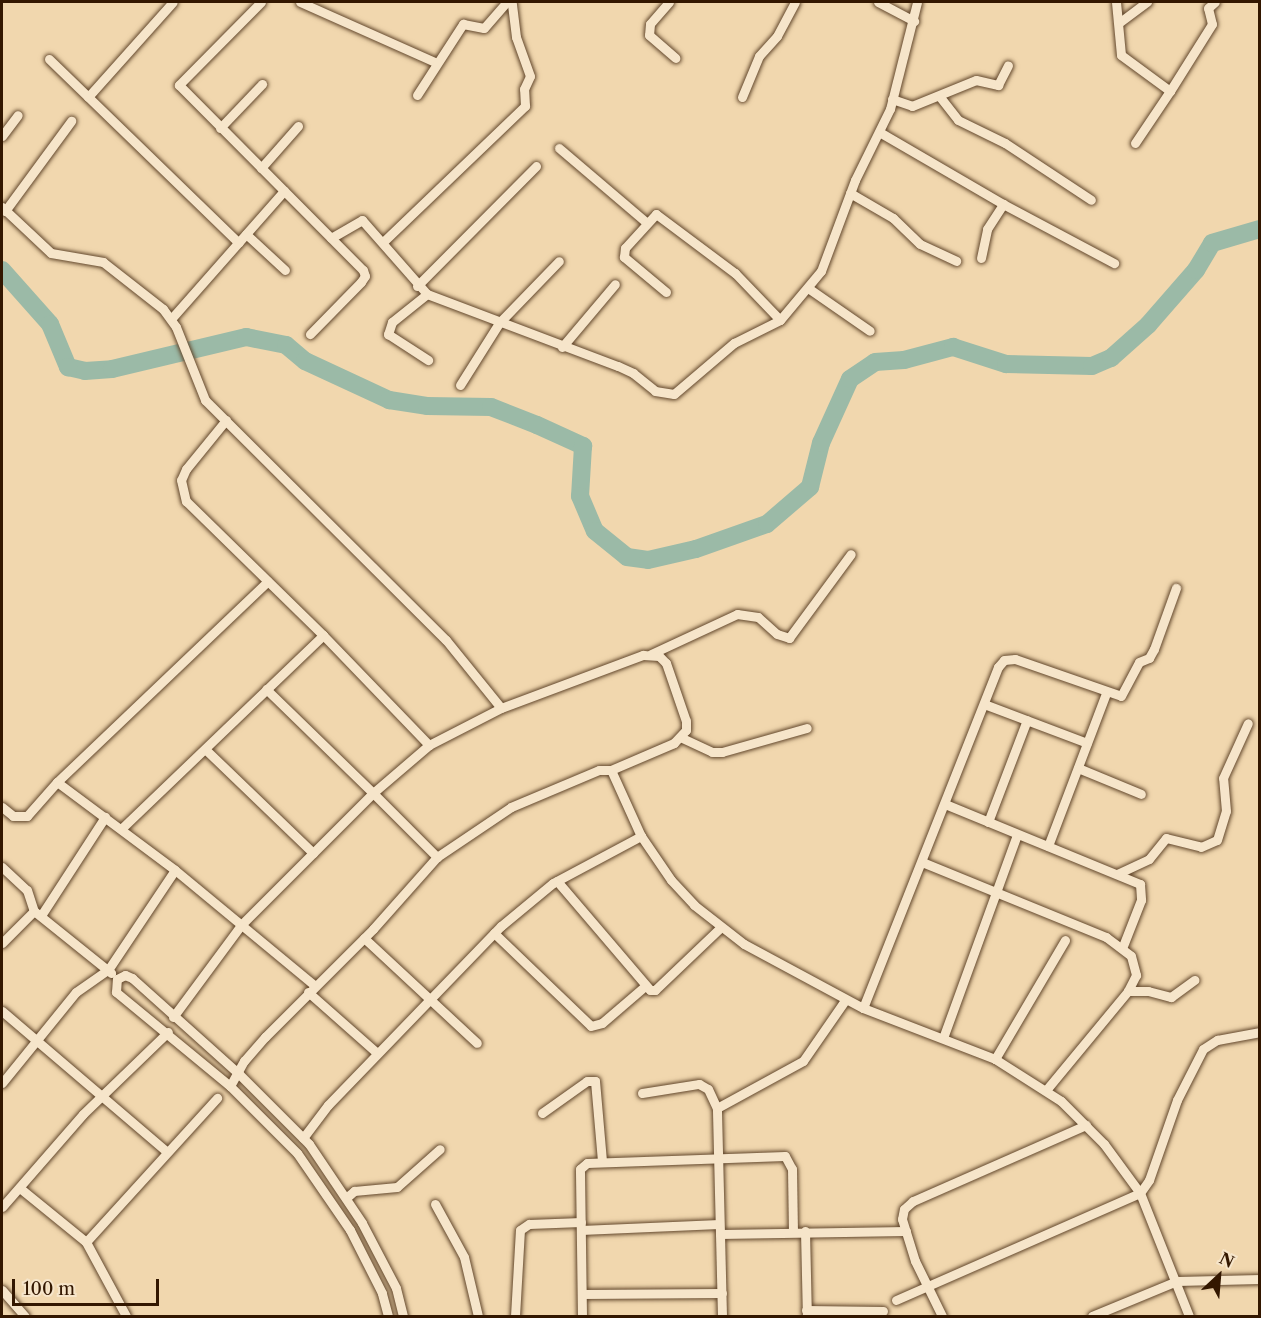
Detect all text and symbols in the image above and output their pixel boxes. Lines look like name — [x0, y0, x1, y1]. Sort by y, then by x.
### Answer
north arrow — [1189, 1246, 1249, 1306]
text: N — [1216, 1248, 1238, 1272]
scale bar — [15, 1267, 162, 1305]
text: 100 m — [23, 1278, 75, 1300]

